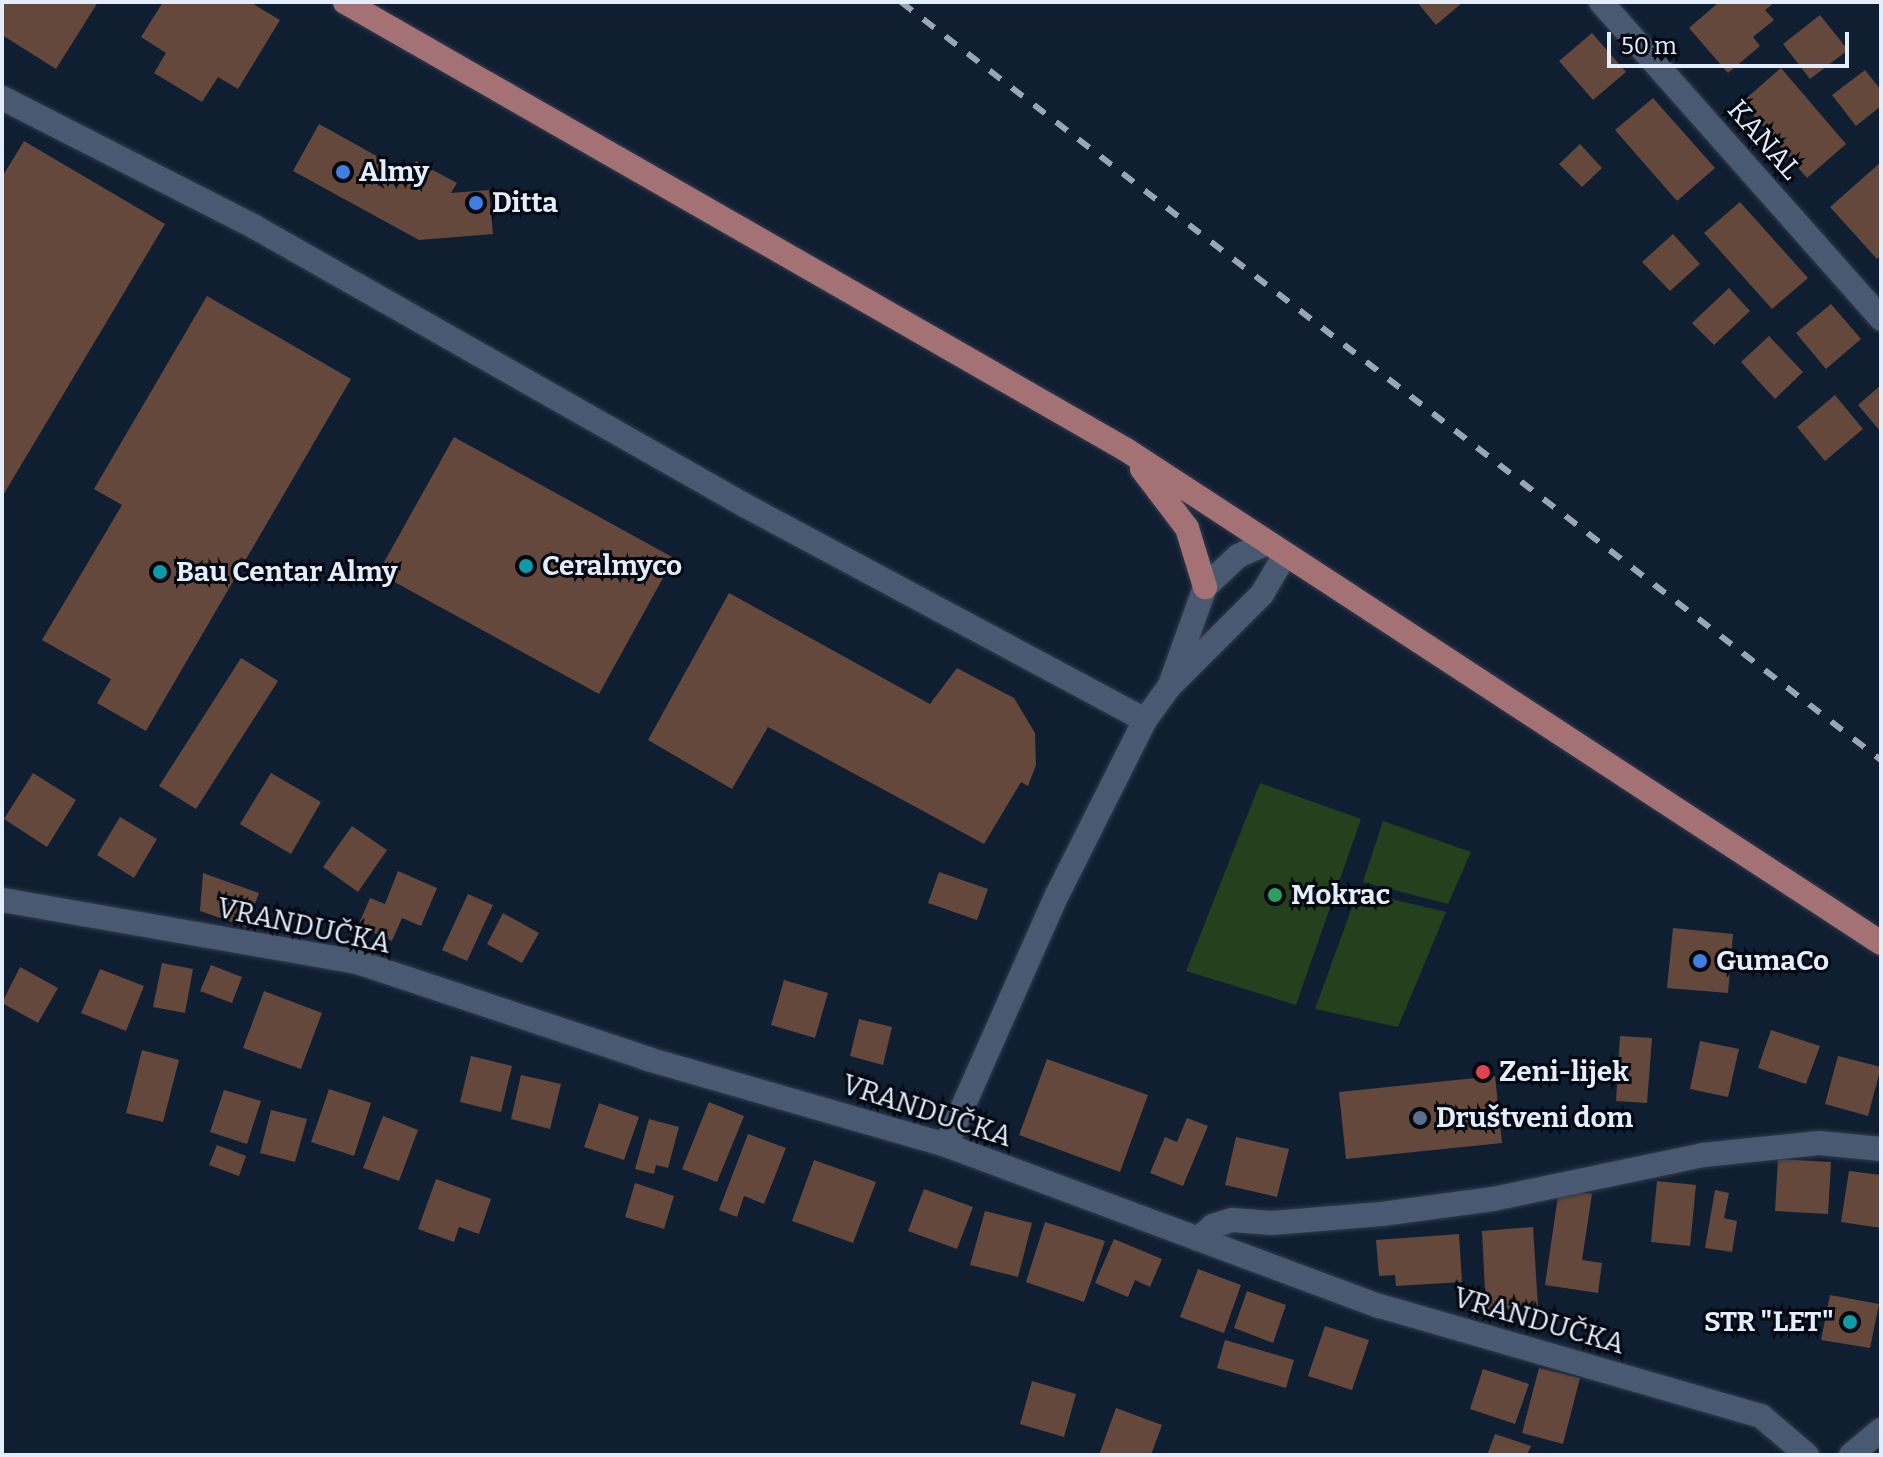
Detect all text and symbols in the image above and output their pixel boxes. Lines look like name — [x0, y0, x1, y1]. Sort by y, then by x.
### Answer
scale bar — [1611, 16, 1853, 66]
text: 50 m — [1621, 32, 1677, 60]
street label: KANAL — [1720, 93, 1808, 187]
place label: Almy — [359, 155, 429, 189]
marker: Almy — [334, 163, 352, 181]
place label: Ditta — [492, 186, 558, 220]
marker: Ditta — [467, 194, 485, 212]
place label: Ceralmyco — [542, 549, 682, 583]
place label: Bau Centar Almy — [176, 555, 397, 589]
marker: Ceralmyco — [517, 557, 535, 575]
marker: Bau Centar Almy — [151, 563, 169, 581]
place label: Mokrac — [1291, 878, 1390, 912]
marker: Mokrac — [1266, 886, 1284, 904]
street label: VRANDUČKA — [214, 891, 394, 961]
place label: GumaCo — [1716, 944, 1829, 978]
marker: GumaCo — [1691, 952, 1709, 970]
place label: Zeni-lijek — [1499, 1055, 1629, 1089]
marker: Zeni-lijek — [1474, 1063, 1492, 1081]
street label: VRANDUČKA — [838, 1068, 1016, 1154]
place label: Društveni dom — [1436, 1101, 1633, 1135]
marker: Društveni dom — [1411, 1109, 1429, 1127]
street label: VRANDUČKA — [1450, 1281, 1628, 1361]
place label: STR "LET" — [1704, 1305, 1834, 1339]
marker: STR "LET" — [1841, 1313, 1859, 1331]

